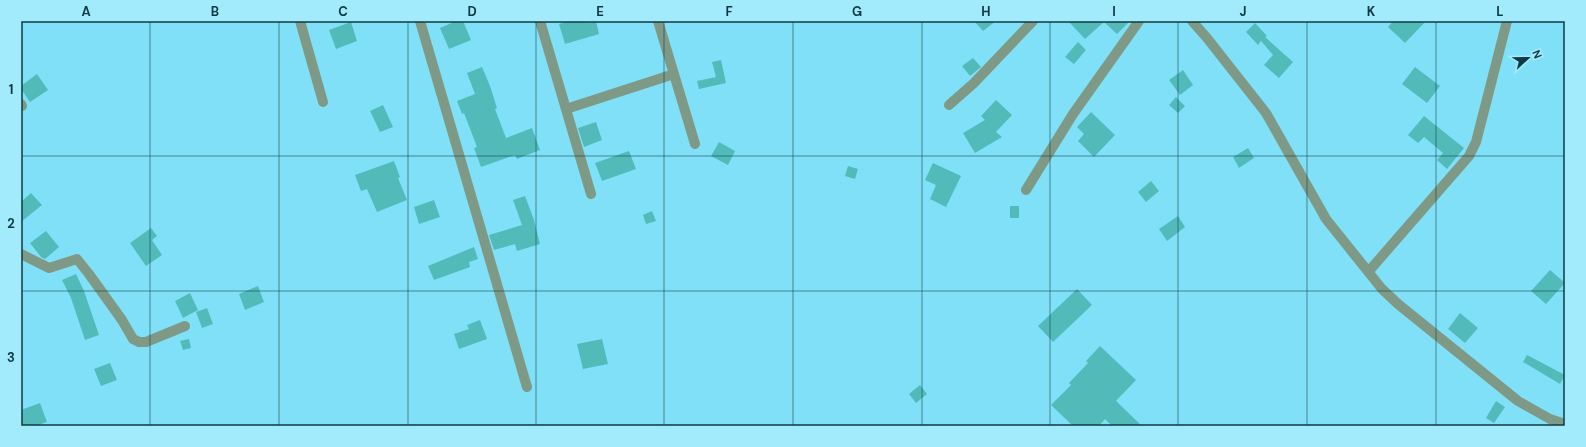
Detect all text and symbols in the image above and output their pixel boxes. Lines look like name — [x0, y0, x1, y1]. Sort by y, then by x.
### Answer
text: A — [81, 3, 91, 20]
text: B — [211, 3, 219, 20]
text: C — [338, 3, 348, 20]
text: D — [467, 3, 477, 20]
text: E — [596, 3, 604, 20]
text: F — [725, 3, 733, 20]
text: G — [852, 3, 862, 20]
text: H — [981, 3, 991, 20]
text: I — [1112, 3, 1116, 20]
text: J — [1239, 3, 1247, 20]
text: K — [1367, 3, 1376, 20]
text: L — [1496, 3, 1504, 20]
north arrow — [1508, 38, 1548, 78]
text: N — [1529, 48, 1545, 61]
text: 1 — [9, 81, 13, 98]
text: 2 — [7, 215, 15, 232]
text: 3 — [7, 349, 15, 366]

